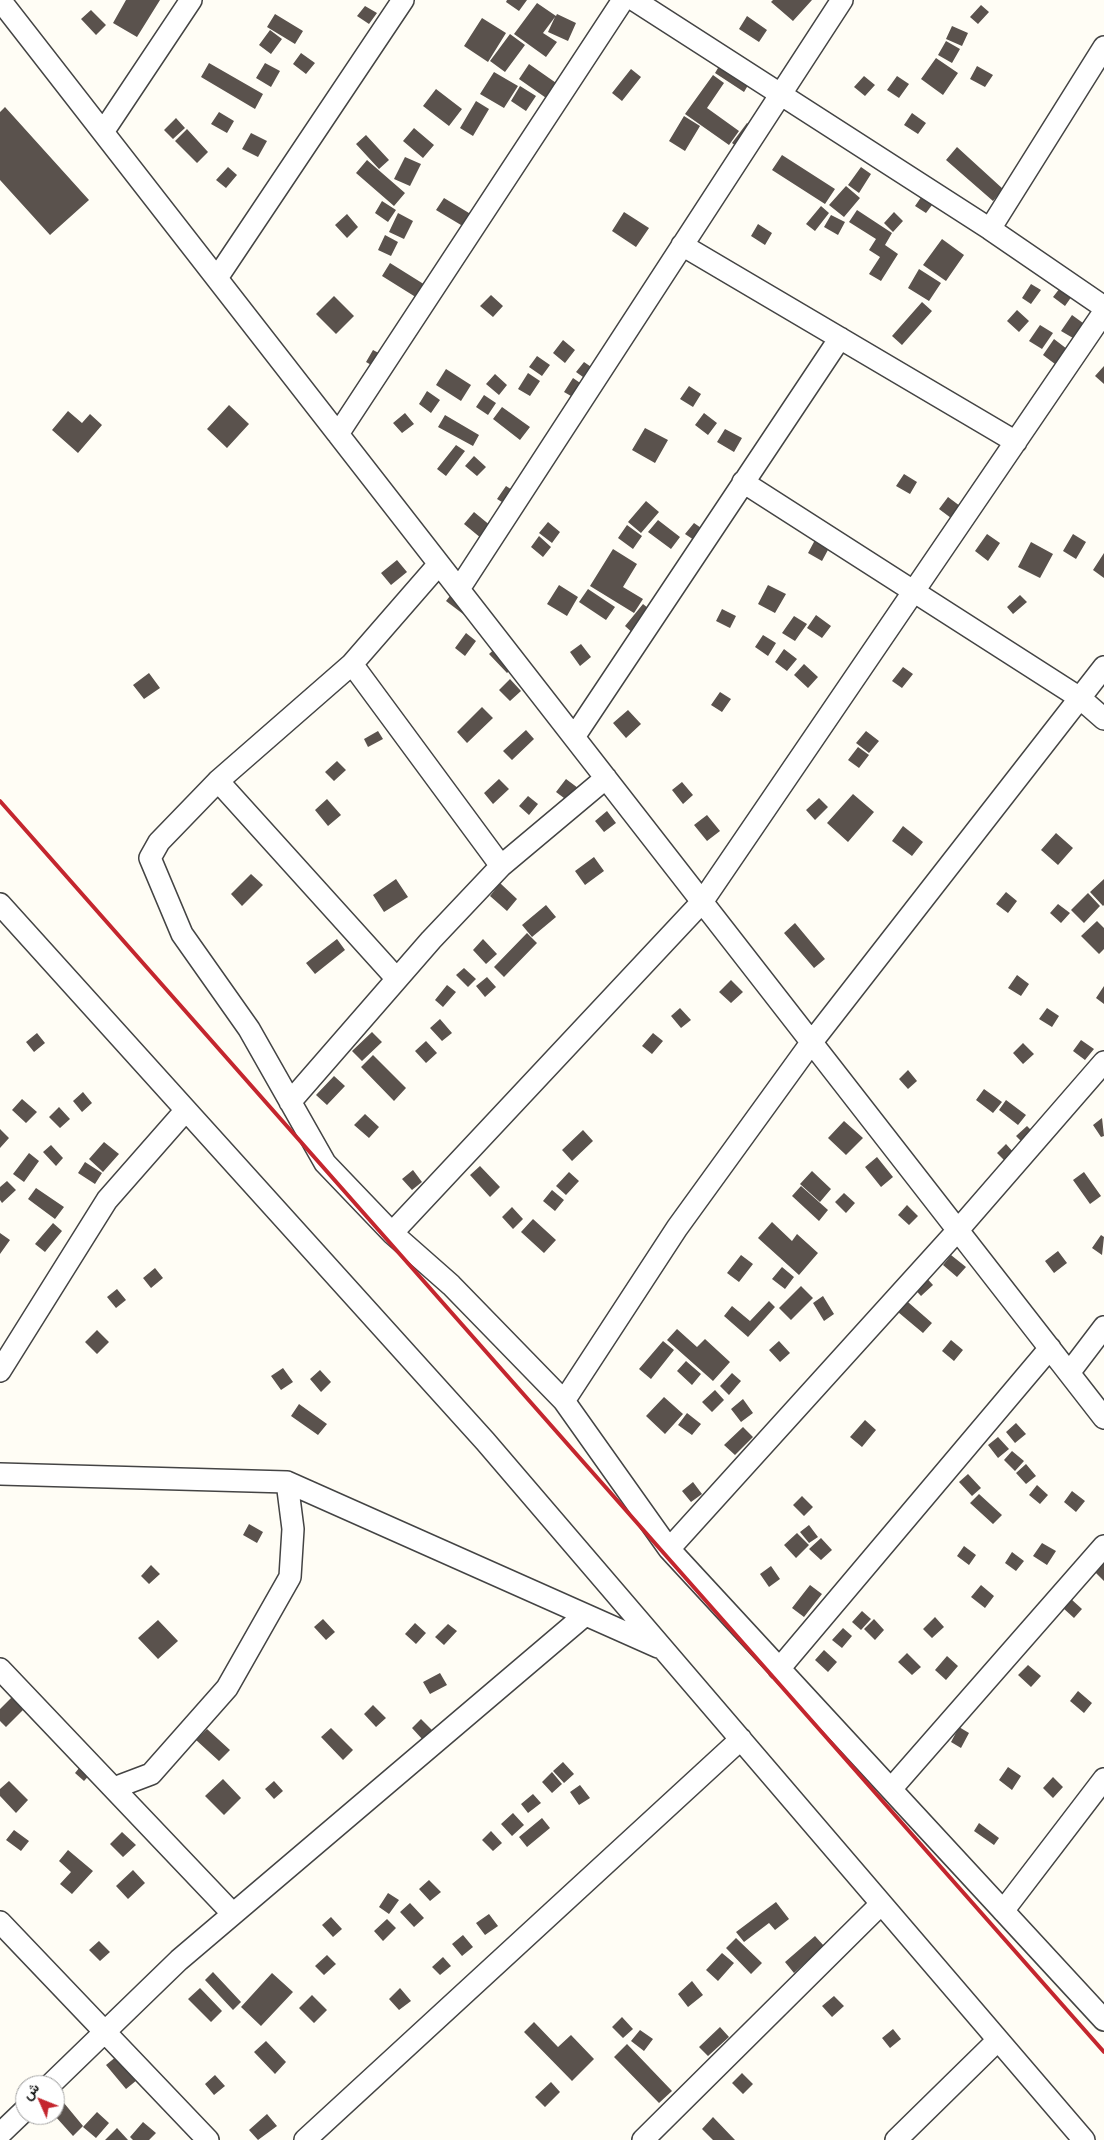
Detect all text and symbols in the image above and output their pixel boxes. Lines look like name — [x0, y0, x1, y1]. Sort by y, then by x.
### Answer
north arrow — [15, 2075, 65, 2125]
text: ش — [17, 2077, 43, 2103]

